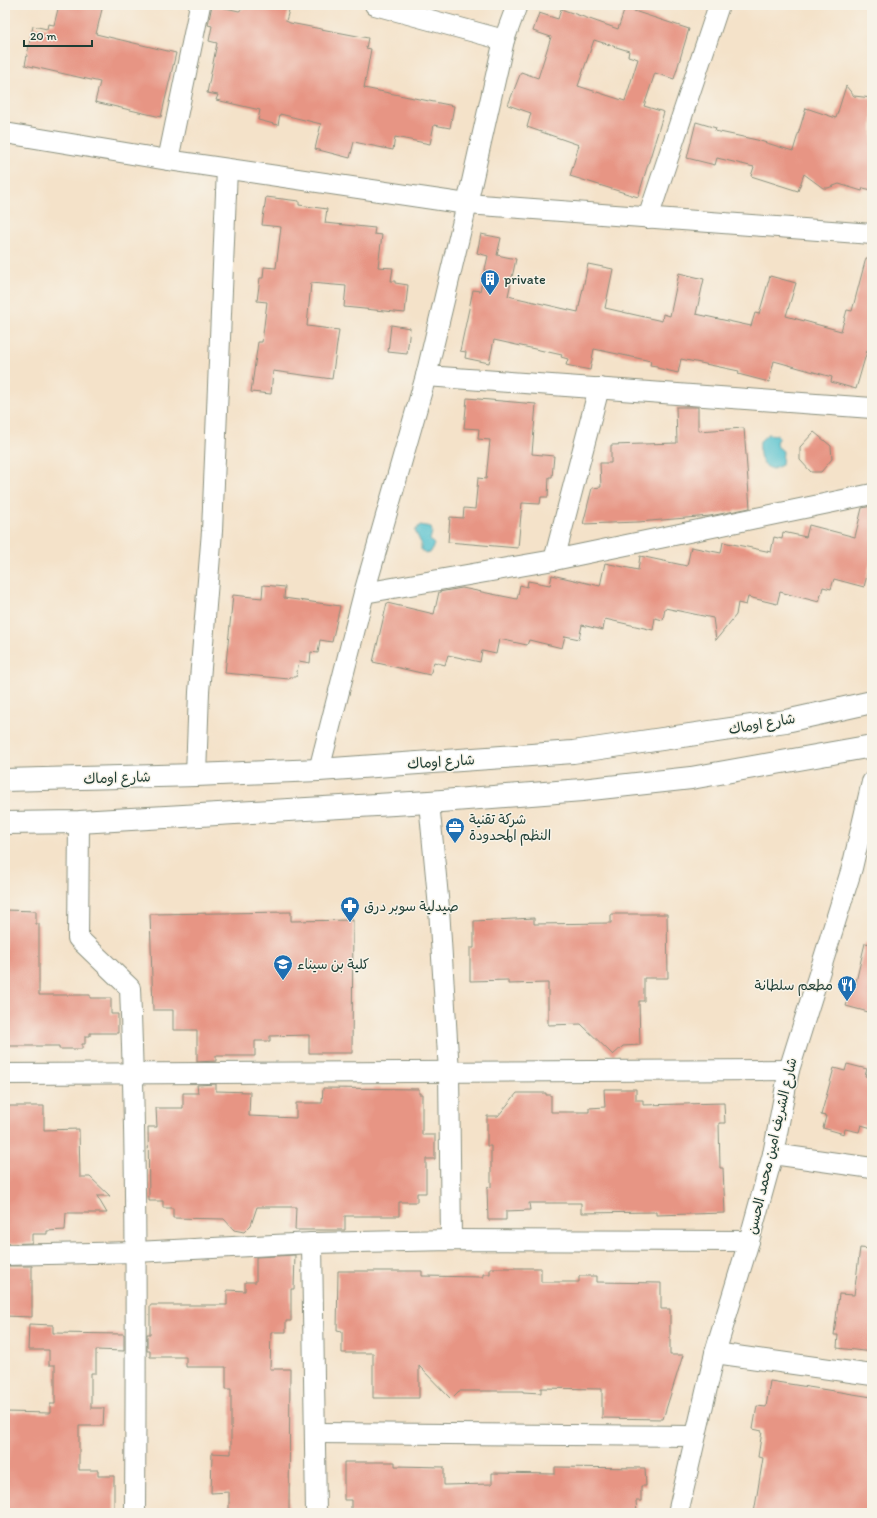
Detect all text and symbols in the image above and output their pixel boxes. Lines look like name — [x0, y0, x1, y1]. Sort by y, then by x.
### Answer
scale bar — [24, 22, 92, 48]
text: 20 m — [30, 29, 57, 43]
building icon: private — [479, 268, 501, 296]
place label: private — [504, 271, 546, 288]
street label: شارع اوماك — [727, 710, 797, 739]
street label: شارع اوماك — [407, 751, 475, 774]
street label: شارع اوماك — [83, 768, 151, 789]
place label: شركة تقنية النظم المحدودة — [469, 811, 551, 846]
office icon: شركة تقنية النظم المحدودة — [444, 816, 466, 844]
pharmacy icon: صيدلية سوبر درق — [339, 895, 361, 923]
place label: صيدلية سوبر درق — [364, 898, 459, 915]
school or university icon: كلية بن سيناء — [272, 953, 294, 981]
place label: كلية بن سيناء — [297, 956, 369, 973]
restaurant icon: مطعم سلطانة — [836, 974, 858, 1002]
place label: مطعم سلطانة — [755, 977, 833, 996]
street label: شارع الشريف امين محمد الحسن — [743, 1056, 802, 1236]

